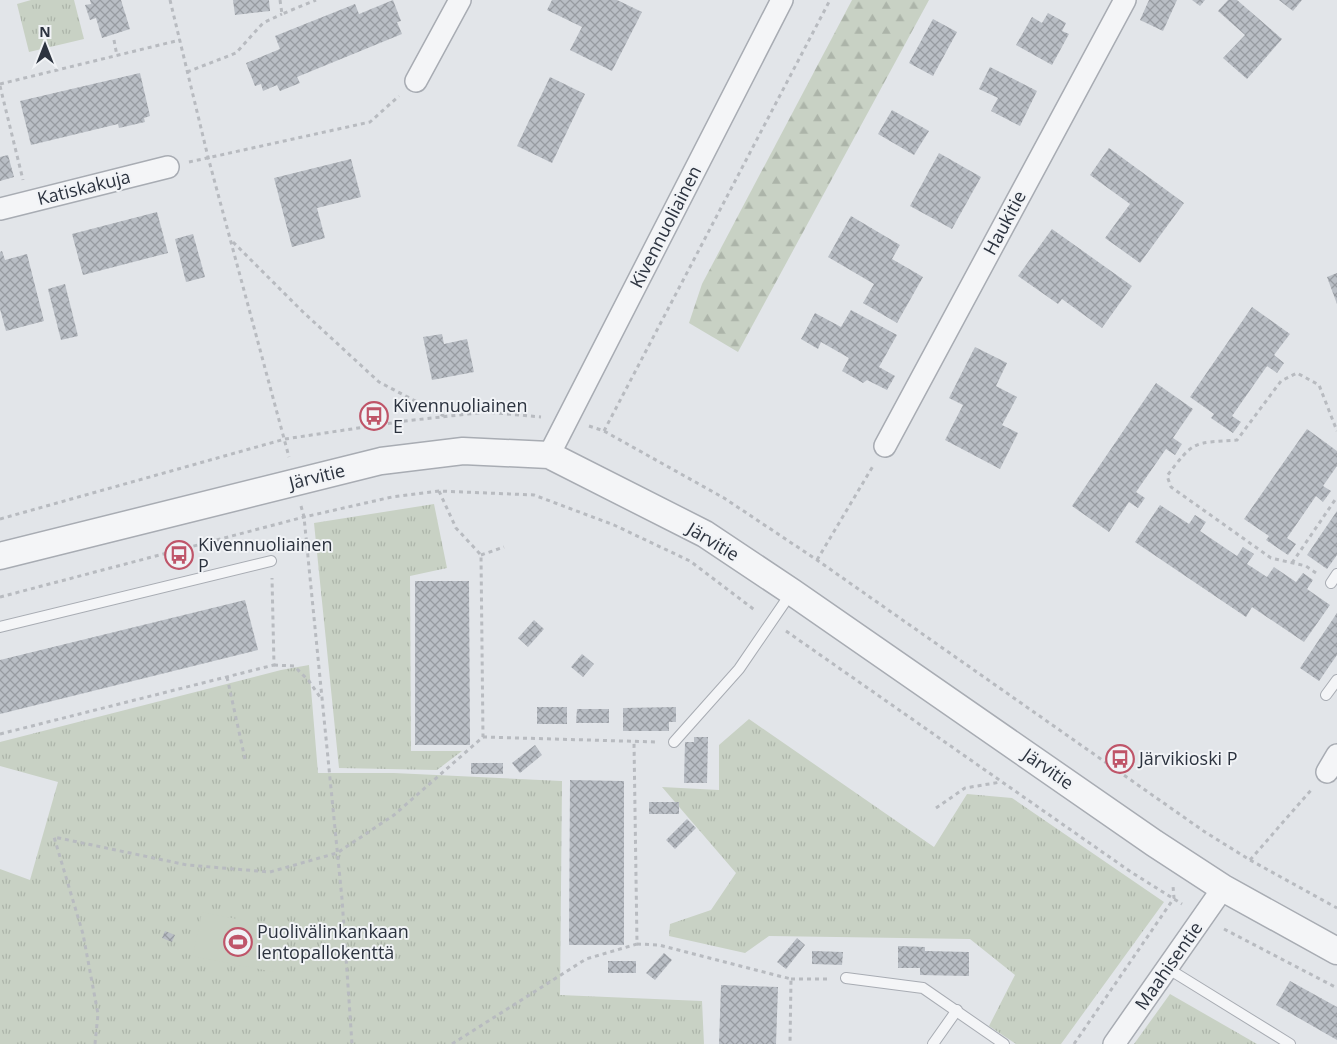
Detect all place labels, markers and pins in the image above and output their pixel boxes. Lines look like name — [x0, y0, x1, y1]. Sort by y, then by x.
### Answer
place label: Kivennuoliainen E — [393, 393, 527, 438]
bus stop icon: Kivennuoliainen E — [359, 401, 389, 431]
place label: Kivennuoliainen P — [198, 532, 332, 577]
bus stop icon: Kivennuoliainen P — [164, 540, 194, 570]
bus stop icon: Järvikioski P — [1105, 744, 1135, 774]
place label: Järvikioski P — [1137, 746, 1238, 770]
place label: Puolivälinkankaan lentopallokenttä — [257, 919, 409, 964]
sports icon: Puolivälinkankaan lentopallokenttä — [223, 927, 253, 957]

